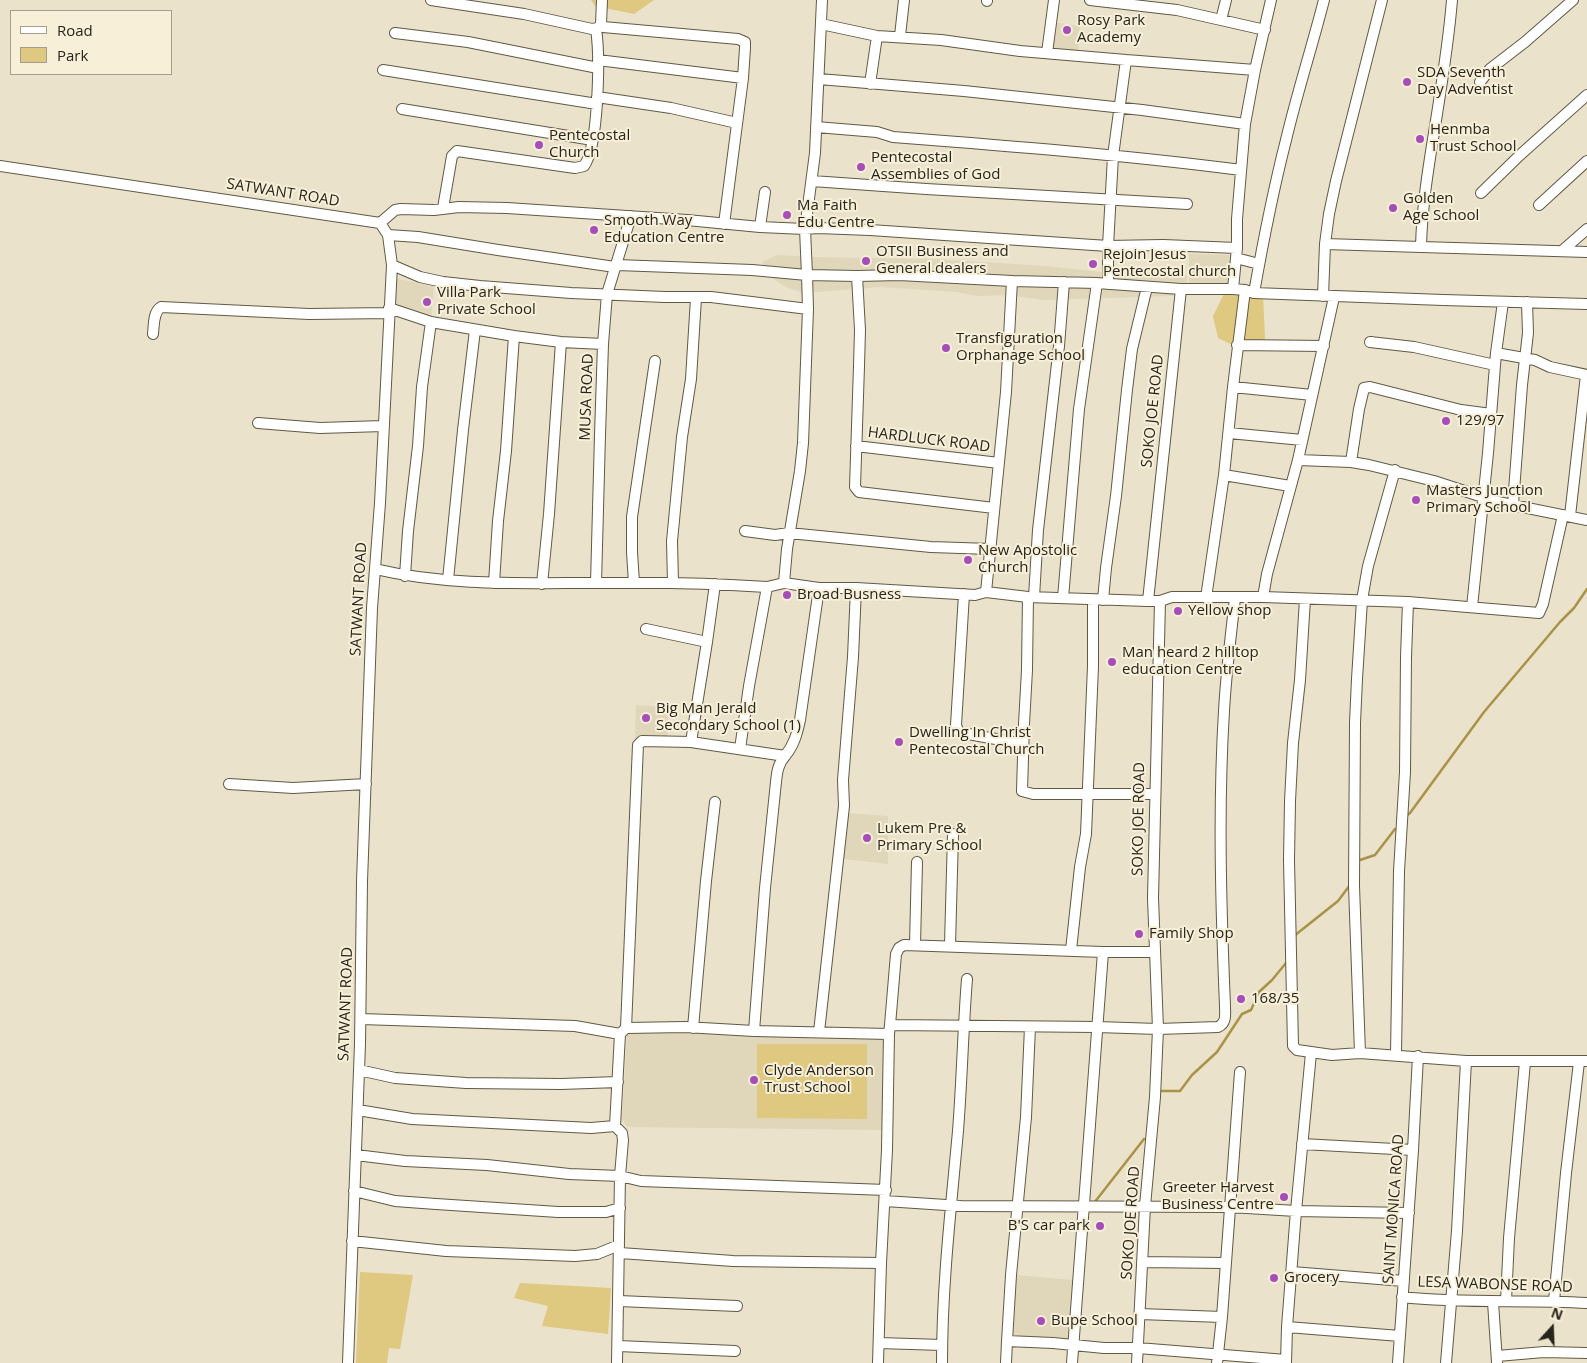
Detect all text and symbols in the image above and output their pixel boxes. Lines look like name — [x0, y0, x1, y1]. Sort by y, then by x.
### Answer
legend — [10, 10, 172, 75]
place label: Rosy Park Academy — [1077, 12, 1145, 47]
text: Road — [57, 20, 93, 40]
marker: Rosy Park Academy — [1061, 24, 1073, 36]
text: Park — [57, 45, 88, 65]
place label: SDA Seventh Day Adventist — [1417, 64, 1513, 99]
marker: SDA Seventh Day Adventist — [1401, 76, 1413, 88]
place label: Henmba Trust School — [1430, 121, 1516, 156]
place label: Pentecostal Church — [549, 127, 630, 162]
marker: Henmba Trust School — [1414, 133, 1426, 145]
marker: Pentecostal Church — [533, 139, 545, 151]
place label: Pentecostal Assemblies of God — [871, 149, 1000, 184]
marker: Pentecostal Assemblies of God — [855, 161, 867, 173]
street label: SATWANT ROAD — [225, 175, 341, 211]
place label: Golden Age School — [1403, 190, 1479, 225]
place label: Ma Faith Edu Centre — [797, 197, 875, 232]
marker: Golden Age School — [1387, 202, 1399, 214]
marker: Ma Faith Edu Centre — [781, 209, 793, 221]
place label: Smooth Way Education Centre — [604, 212, 724, 247]
marker: Smooth Way Education Centre — [588, 224, 600, 236]
place label: OTSII Business and General dealers — [876, 243, 1009, 278]
place label: Rejoin Jesus Pentecostal church — [1103, 246, 1236, 281]
marker: OTSII Business and General dealers — [860, 255, 872, 267]
marker: Rejoin Jesus Pentecostal church — [1087, 258, 1099, 270]
place label: Villa Park Private School — [437, 284, 536, 319]
marker: Villa Park Private School — [421, 296, 433, 308]
place label: Transfiguration Orphanage School — [956, 330, 1085, 365]
marker: Transfiguration Orphanage School — [940, 342, 952, 354]
street label: MUSA ROAD — [576, 353, 598, 441]
street label: SOKO JOE ROAD — [1138, 353, 1168, 469]
place label: 129/97 — [1456, 412, 1504, 430]
marker: 129/97 — [1440, 415, 1452, 427]
street label: HARDLUCK ROAD — [867, 424, 991, 456]
place label: Masters Junction Primary School — [1426, 482, 1543, 517]
marker: Masters Junction Primary School — [1410, 494, 1422, 506]
street label: SATWANT ROAD — [347, 542, 371, 656]
place label: New Apostolic Church — [978, 542, 1077, 577]
marker: New Apostolic Church — [962, 554, 974, 566]
place label: Broad Busness — [797, 586, 901, 604]
marker: Broad Busness — [781, 589, 793, 601]
place label: Yellow shop — [1188, 602, 1271, 620]
marker: Yellow shop — [1172, 605, 1184, 617]
place label: Man heard 2 hilltop education Centre — [1122, 644, 1259, 679]
marker: Man heard 2 hilltop education Centre — [1106, 656, 1118, 668]
place label: Big Man Jerald Secondary School (1) — [656, 700, 801, 735]
marker: Big Man Jerald Secondary School (1) — [640, 712, 652, 724]
place label: Dwelling In Christ Pentecostal Church — [909, 724, 1044, 759]
marker: Dwelling In Christ Pentecostal Church — [893, 736, 905, 748]
street label: SOKO JOE ROAD — [1129, 762, 1149, 876]
place label: Lukem Pre & Primary School — [877, 820, 982, 855]
marker: Lukem Pre & Primary School — [861, 832, 873, 844]
place label: Family Shop — [1149, 925, 1234, 943]
marker: Family Shop — [1133, 928, 1145, 940]
street label: SATWANT ROAD — [335, 947, 357, 1061]
place label: 168/35 — [1251, 990, 1299, 1008]
marker: 168/35 — [1235, 993, 1247, 1005]
place label: Clyde Anderson Trust School — [764, 1062, 874, 1097]
marker: Clyde Anderson Trust School — [748, 1074, 760, 1086]
street label: SAINT MONICA ROAD — [1380, 1133, 1408, 1285]
street label: SOKO JOE ROAD — [1118, 1166, 1144, 1280]
place label: Greeter Harvest Business Centre — [1161, 1179, 1274, 1214]
marker: Greeter Harvest Business Centre — [1278, 1191, 1290, 1203]
place label: B'S car park — [1008, 1217, 1090, 1235]
marker: B'S car park — [1094, 1220, 1106, 1232]
place label: Grocery — [1284, 1269, 1339, 1287]
marker: Grocery — [1268, 1272, 1280, 1284]
street label: LESA WABONSE ROAD — [1417, 1273, 1573, 1297]
north arrow — [1527, 1303, 1577, 1353]
text: N — [1549, 1303, 1566, 1324]
place label: Bupe School — [1051, 1312, 1138, 1330]
marker: Bupe School — [1035, 1315, 1047, 1327]

